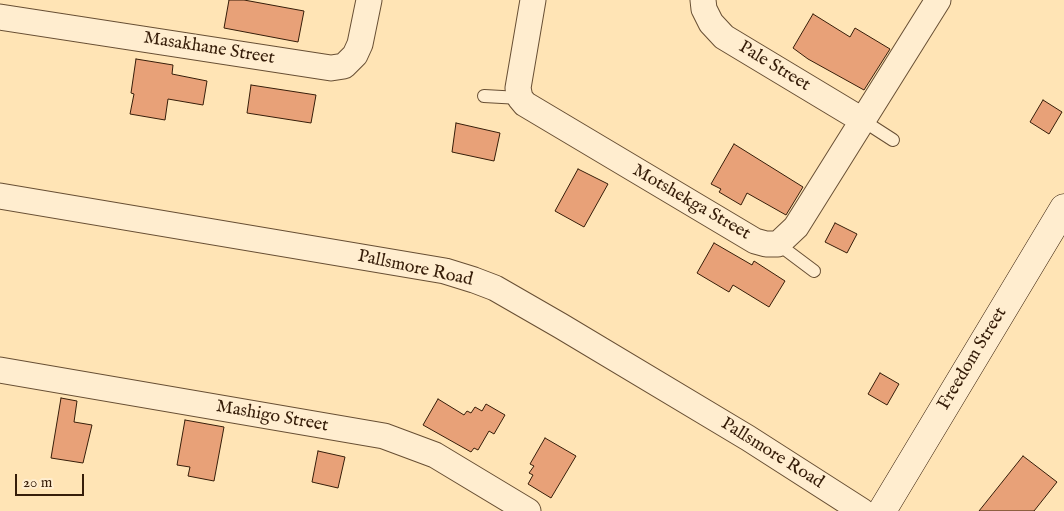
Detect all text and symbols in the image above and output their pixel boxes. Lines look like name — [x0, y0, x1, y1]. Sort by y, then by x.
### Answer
street label: Masakhane Street — [142, 28, 276, 70]
street label: Pale Street — [734, 37, 814, 97]
street label: Motshekga Street — [628, 161, 754, 245]
street label: Pallsmore Road — [355, 246, 475, 292]
street label: Freedom Street — [934, 304, 1012, 414]
street label: Mashigo Street — [214, 397, 330, 437]
street label: Pallsmore Road — [717, 414, 827, 494]
scale bar — [18, 464, 86, 496]
text: 20 m — [23, 473, 52, 492]

